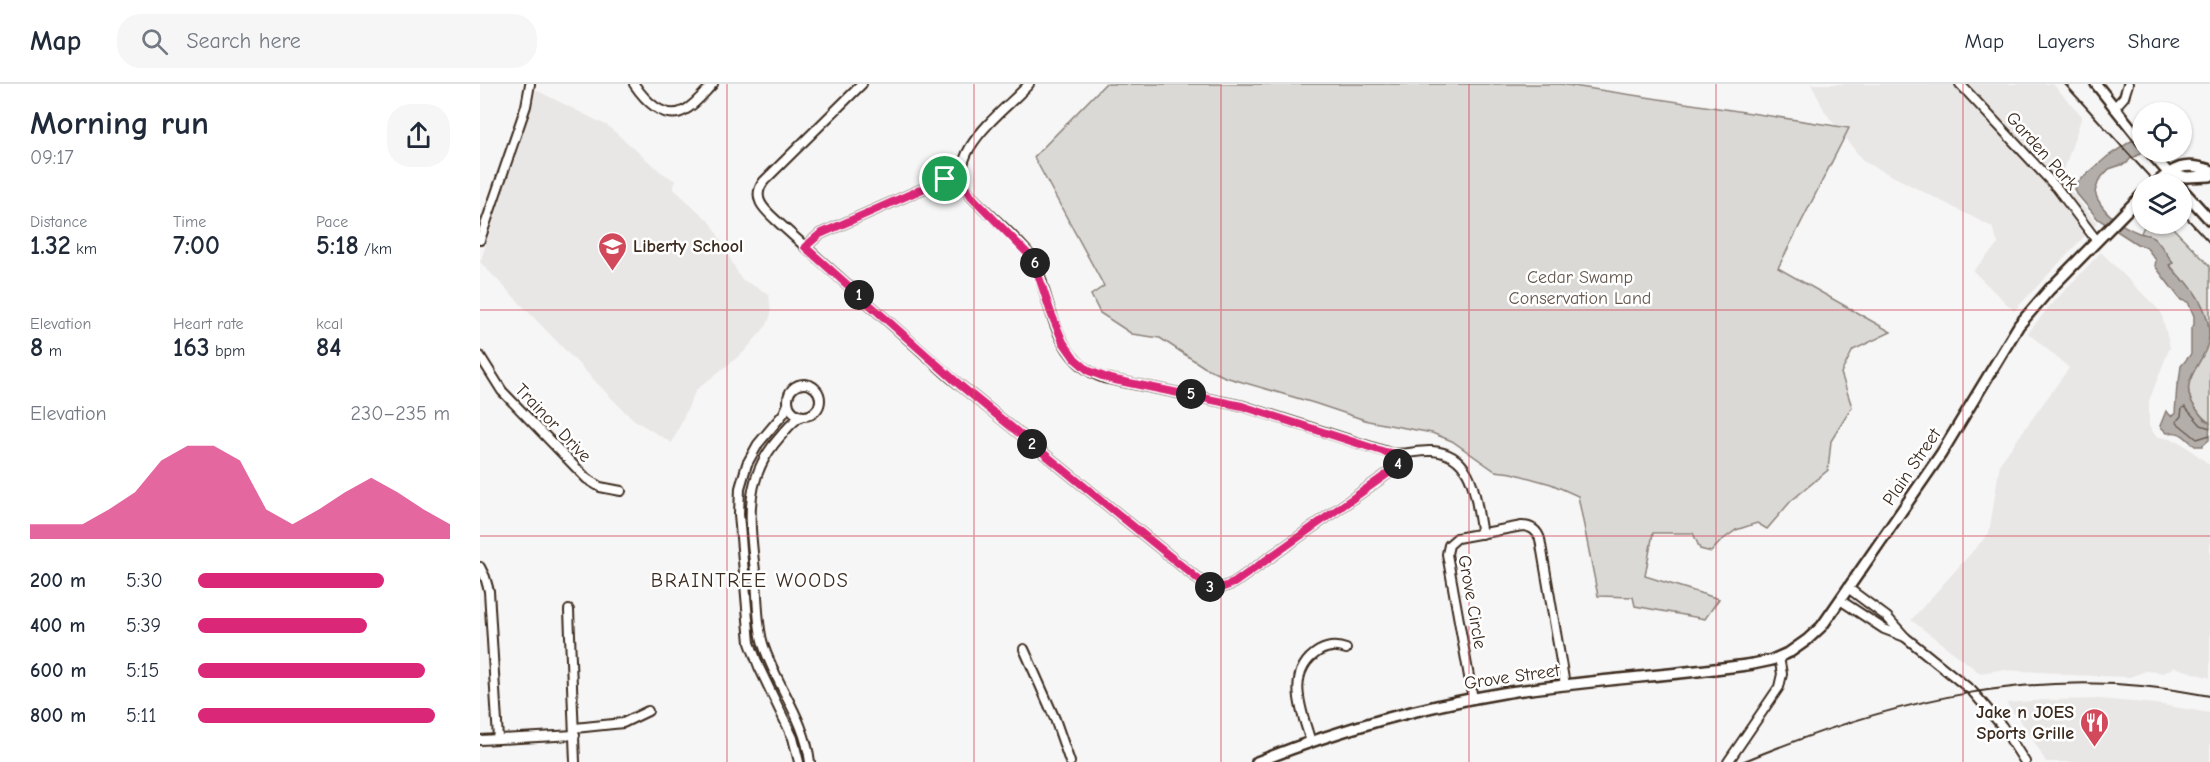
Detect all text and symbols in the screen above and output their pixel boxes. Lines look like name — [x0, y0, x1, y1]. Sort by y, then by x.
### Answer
search box — [117, 14, 537, 68]
text: Map — [30, 25, 81, 57]
icon: search — [138, 25, 171, 58]
text: Search here — [186, 28, 301, 54]
text: Map — [1965, 29, 2004, 53]
text: Layers — [2037, 29, 2095, 53]
text: Share — [2128, 29, 2180, 53]
map controls — [2132, 102, 2192, 234]
button: locate — [2132, 102, 2192, 162]
text: Morning run — [30, 104, 209, 142]
button: share — [387, 104, 450, 167]
street label: Garden Park — [2001, 108, 2083, 195]
text: 09:17 — [30, 146, 74, 169]
pin — [919, 153, 970, 204]
icon: arrive — [928, 162, 961, 195]
button: layers — [2132, 174, 2192, 234]
text: Distance — [30, 213, 87, 231]
text: Time — [173, 213, 206, 231]
text: Pace — [316, 213, 348, 231]
school or university icon: Liberty School — [596, 230, 628, 272]
text: 1.32 — [30, 231, 71, 261]
text: 7:00 — [173, 231, 220, 261]
text: 5:18 — [316, 231, 359, 261]
place label: Liberty School — [633, 236, 743, 257]
text: km — [71, 240, 97, 258]
text: /km — [359, 240, 392, 258]
pin: 6 — [1020, 248, 1050, 278]
text: 6 — [1031, 254, 1039, 272]
park label: Cedar Swamp Conservation Land — [1509, 267, 1651, 309]
pin: 1 — [844, 280, 874, 310]
text: 1 — [856, 286, 862, 304]
text: Elevation — [30, 315, 91, 333]
text: Heart rate — [173, 315, 244, 333]
text: kcal — [316, 315, 343, 333]
text: 8 — [30, 333, 43, 363]
text: 163 — [173, 333, 210, 363]
text: 84 — [316, 333, 342, 363]
text: m — [43, 342, 62, 360]
text: bpm — [210, 342, 245, 360]
street label: Trainor Drive — [510, 379, 596, 467]
pin: 5 — [1176, 379, 1206, 409]
text: 5 — [1187, 385, 1195, 403]
text: Elevation — [30, 402, 107, 425]
text: 230–235 m — [351, 402, 450, 425]
street label: Plain Street — [1879, 424, 1946, 510]
pin: 2 — [1017, 429, 1047, 459]
text: 2 — [1028, 435, 1036, 453]
pin: 4 — [1383, 449, 1413, 479]
text: 4 — [1394, 455, 1402, 473]
street label: Grove Circle — [1453, 554, 1491, 650]
text: 200 m — [30, 569, 86, 592]
text: 5:30 — [126, 569, 163, 592]
district label: BRAINTREE WOODS — [651, 569, 849, 592]
pin: 3 — [1195, 572, 1225, 602]
text: 3 — [1206, 578, 1214, 596]
text: 400 m — [30, 614, 85, 637]
text: 5:39 — [126, 614, 161, 637]
text: 600 m — [30, 659, 86, 682]
text: 5:15 — [126, 659, 159, 682]
street label: Grove Street — [1463, 660, 1562, 694]
place label: Jake n JOES Sports Grille — [1976, 702, 2074, 744]
text: 800 m — [30, 704, 86, 727]
text: 5:11 — [126, 704, 156, 727]
restaurant icon: Jake n JOES Sports Grille — [2079, 706, 2111, 748]

